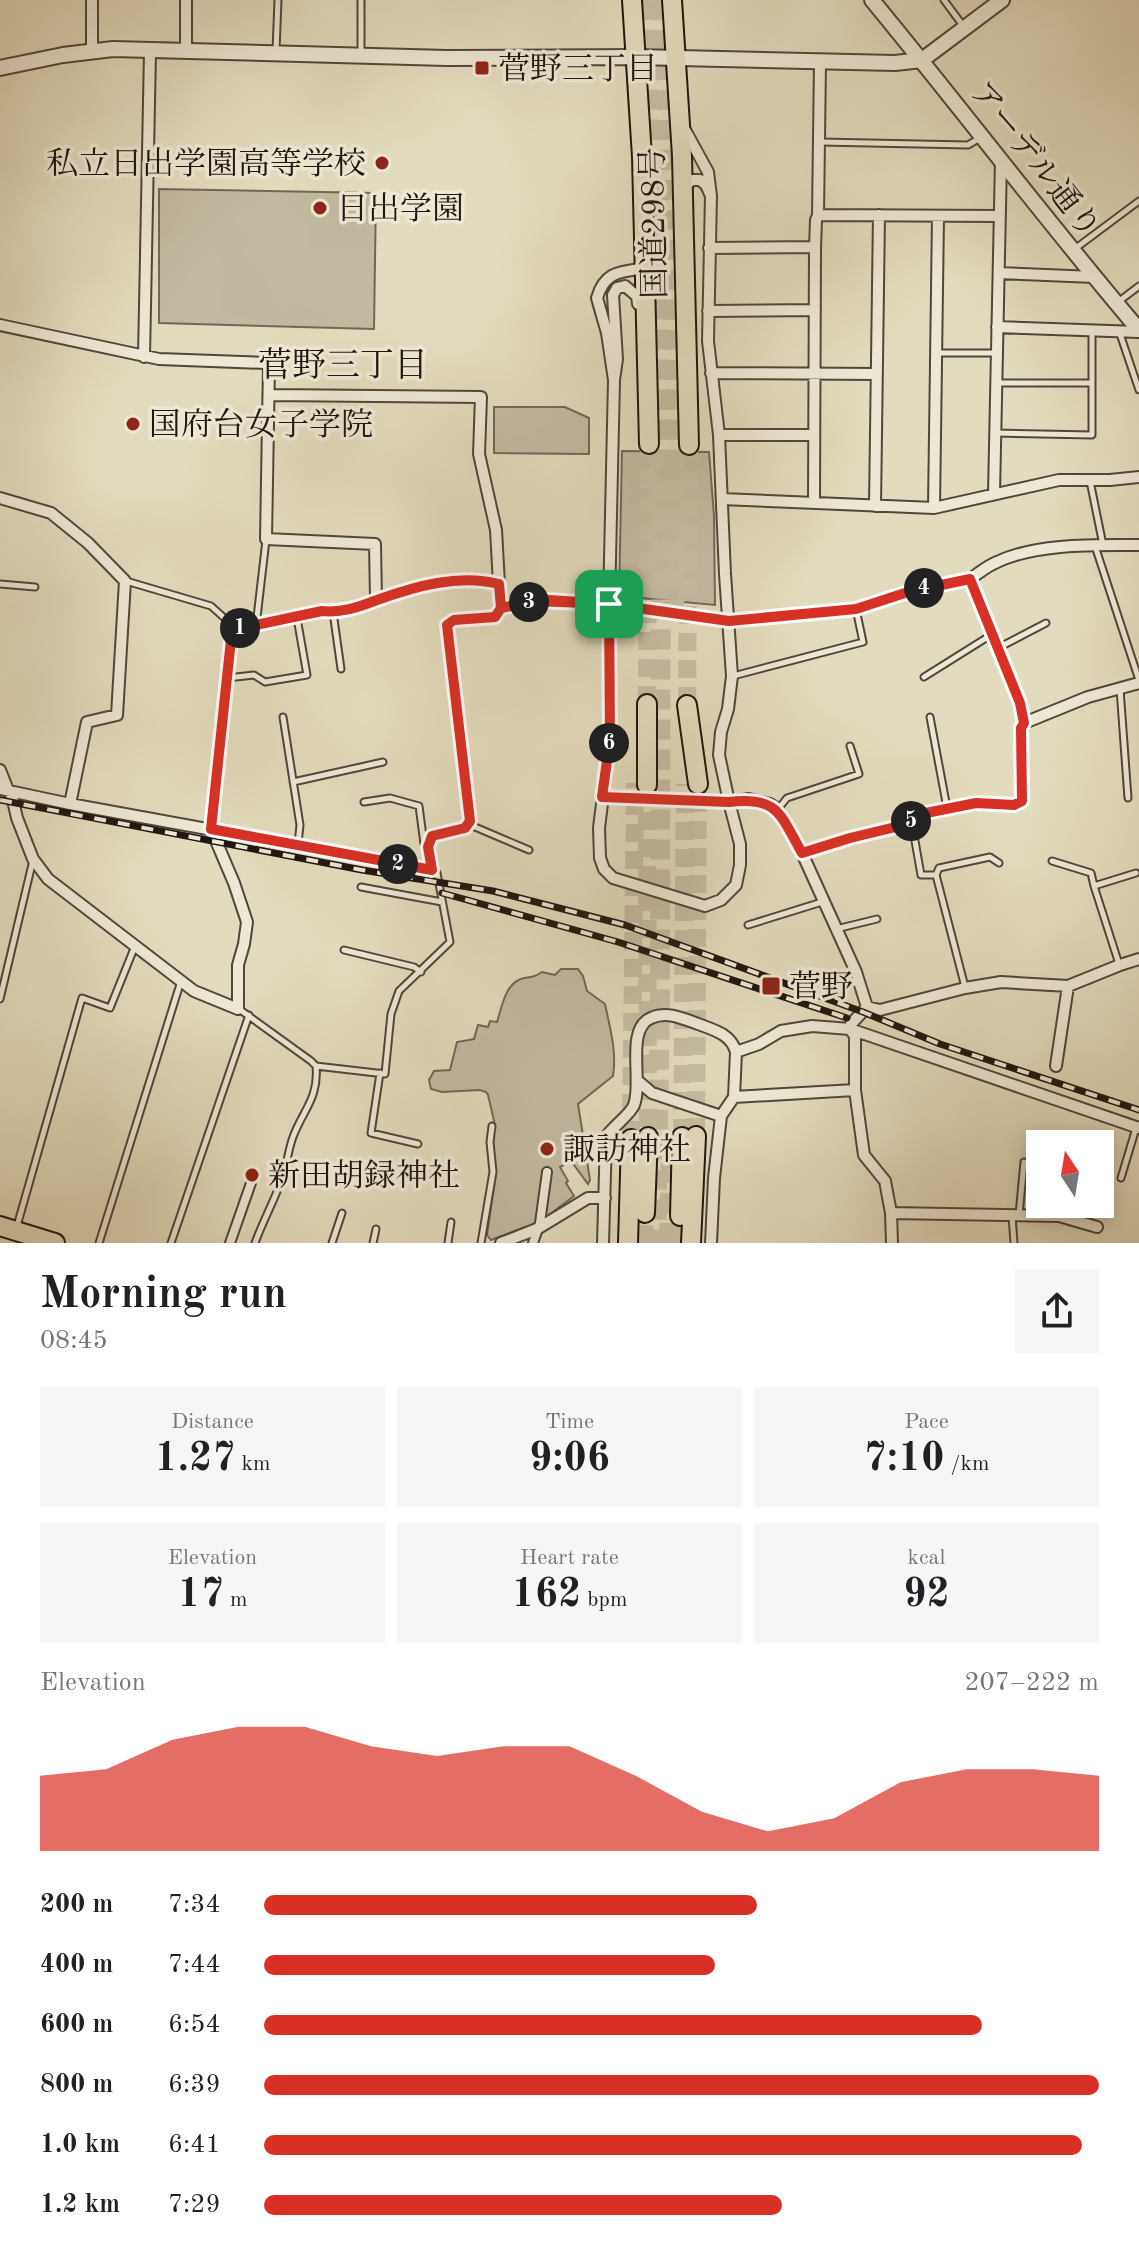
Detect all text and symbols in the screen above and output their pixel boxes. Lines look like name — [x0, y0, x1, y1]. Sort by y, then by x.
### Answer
place label: 菅野三丁目 — [498, 52, 658, 87]
marker: 菅野三丁目 — [473, 59, 491, 77]
street label: アーデル通り — [963, 75, 1107, 245]
place label: 私立日出学園高等学校 — [46, 147, 366, 182]
street label: 国道298号 — [636, 147, 673, 299]
marker: 私立日出学園高等学校 — [373, 154, 391, 172]
place label: 日出学園 — [336, 192, 464, 227]
marker: 日出学園 — [311, 199, 329, 217]
district label: 菅野三丁目 — [258, 347, 428, 384]
place label: 国府台女子学院 — [149, 407, 373, 443]
marker: 国府台女子学院 — [124, 415, 142, 433]
pin: 4 — [904, 568, 944, 608]
pin — [575, 570, 643, 638]
text: 4 — [918, 577, 930, 599]
pin: 3 — [509, 582, 549, 622]
icon: arrive — [587, 582, 631, 626]
text: 3 — [523, 591, 535, 613]
pin: 1 — [220, 608, 260, 648]
text: 1 — [234, 617, 246, 639]
pin: 6 — [589, 723, 629, 763]
text: 6 — [603, 732, 615, 754]
pin: 5 — [891, 801, 931, 841]
text: 5 — [905, 810, 917, 832]
pin: 2 — [378, 844, 418, 884]
text: 2 — [392, 853, 404, 875]
place label: 菅野 — [789, 970, 853, 1005]
marker: 菅野 — [760, 975, 782, 997]
north arrow — [1026, 1130, 1114, 1218]
map controls — [1026, 1130, 1114, 1218]
place label: 諏訪神社 — [563, 1133, 691, 1168]
marker: 諏訪神社 — [538, 1140, 556, 1158]
place label: 新田胡録神社 — [268, 1159, 460, 1194]
marker: 新田胡録神社 — [243, 1166, 261, 1184]
button: share — [1015, 1269, 1099, 1353]
text: Morning run — [40, 1273, 287, 1317]
text: 08:45 — [40, 1328, 108, 1354]
text: Distance — [171, 1411, 254, 1433]
text: Time — [545, 1411, 594, 1433]
text: Pace — [904, 1411, 949, 1433]
text: 1.27 — [155, 1440, 235, 1480]
text: 9:06 — [529, 1440, 610, 1480]
text: 7:10 — [864, 1440, 944, 1480]
text: km — [235, 1453, 270, 1475]
text: /km — [944, 1453, 989, 1475]
text: Elevation — [168, 1547, 257, 1569]
text: Heart rate — [520, 1547, 619, 1569]
text: kcal — [908, 1547, 945, 1569]
text: 17 — [177, 1576, 224, 1616]
text: 162 — [512, 1576, 581, 1616]
text: 92 — [903, 1576, 950, 1616]
text: m — [224, 1589, 248, 1611]
text: bpm — [581, 1589, 627, 1611]
text: Elevation — [40, 1670, 146, 1696]
text: 207–222 m — [964, 1670, 1099, 1696]
text: 200 m — [40, 1892, 113, 1918]
text: 7:34 — [168, 1892, 221, 1918]
text: 400 m — [40, 1952, 113, 1978]
text: 7:44 — [168, 1952, 221, 1978]
text: 600 m — [40, 2012, 113, 2038]
text: 6:54 — [168, 2012, 221, 2038]
text: 800 m — [40, 2072, 113, 2098]
text: 6:39 — [168, 2072, 221, 2098]
text: 1.0 km — [40, 2132, 120, 2158]
text: 6:41 — [168, 2132, 221, 2158]
text: 1.2 km — [40, 2192, 120, 2218]
text: 7:29 — [168, 2192, 221, 2218]

